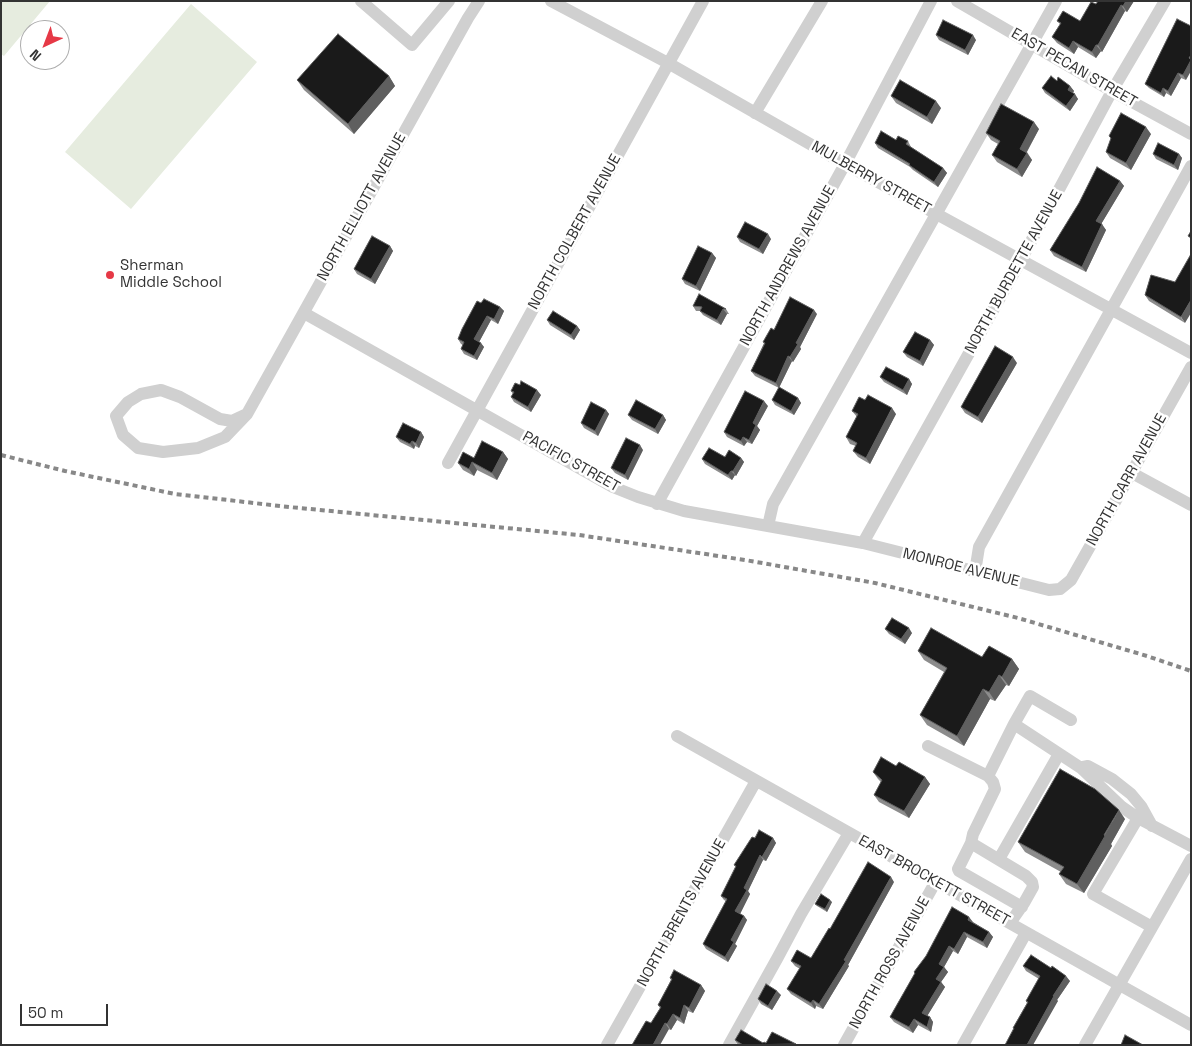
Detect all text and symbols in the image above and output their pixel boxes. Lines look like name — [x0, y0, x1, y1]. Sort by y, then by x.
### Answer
north arrow — [20, 20, 70, 70]
street label: EAST PECAN STREET — [1008, 25, 1140, 111]
text: N — [26, 45, 45, 65]
street label: NORTH ELLIOTT AVENUE — [314, 130, 410, 284]
street label: MULBERRY STREET — [808, 138, 934, 218]
street label: NORTH COLBERT AVENUE — [525, 151, 625, 313]
street label: NORTH ANDREWS AVENUE — [736, 183, 840, 349]
street label: NORTH BURDETTE AVENUE — [961, 187, 1067, 357]
place label: Sherman Middle School — [120, 257, 222, 292]
marker: Sherman Middle School — [104, 269, 116, 281]
street label: NORTH CARR AVENUE — [1083, 411, 1171, 549]
street label: PACIFIC STREET — [519, 428, 623, 496]
street label: MONROE AVENUE — [901, 545, 1021, 591]
street label: EAST BROCKETT STREET — [855, 832, 1013, 930]
street label: NORTH BRENTS AVENUE — [634, 836, 730, 990]
street label: NORTH ROSS AVENUE — [846, 894, 934, 1032]
scale bar — [22, 994, 110, 1026]
text: 50 m — [28, 1003, 63, 1022]

